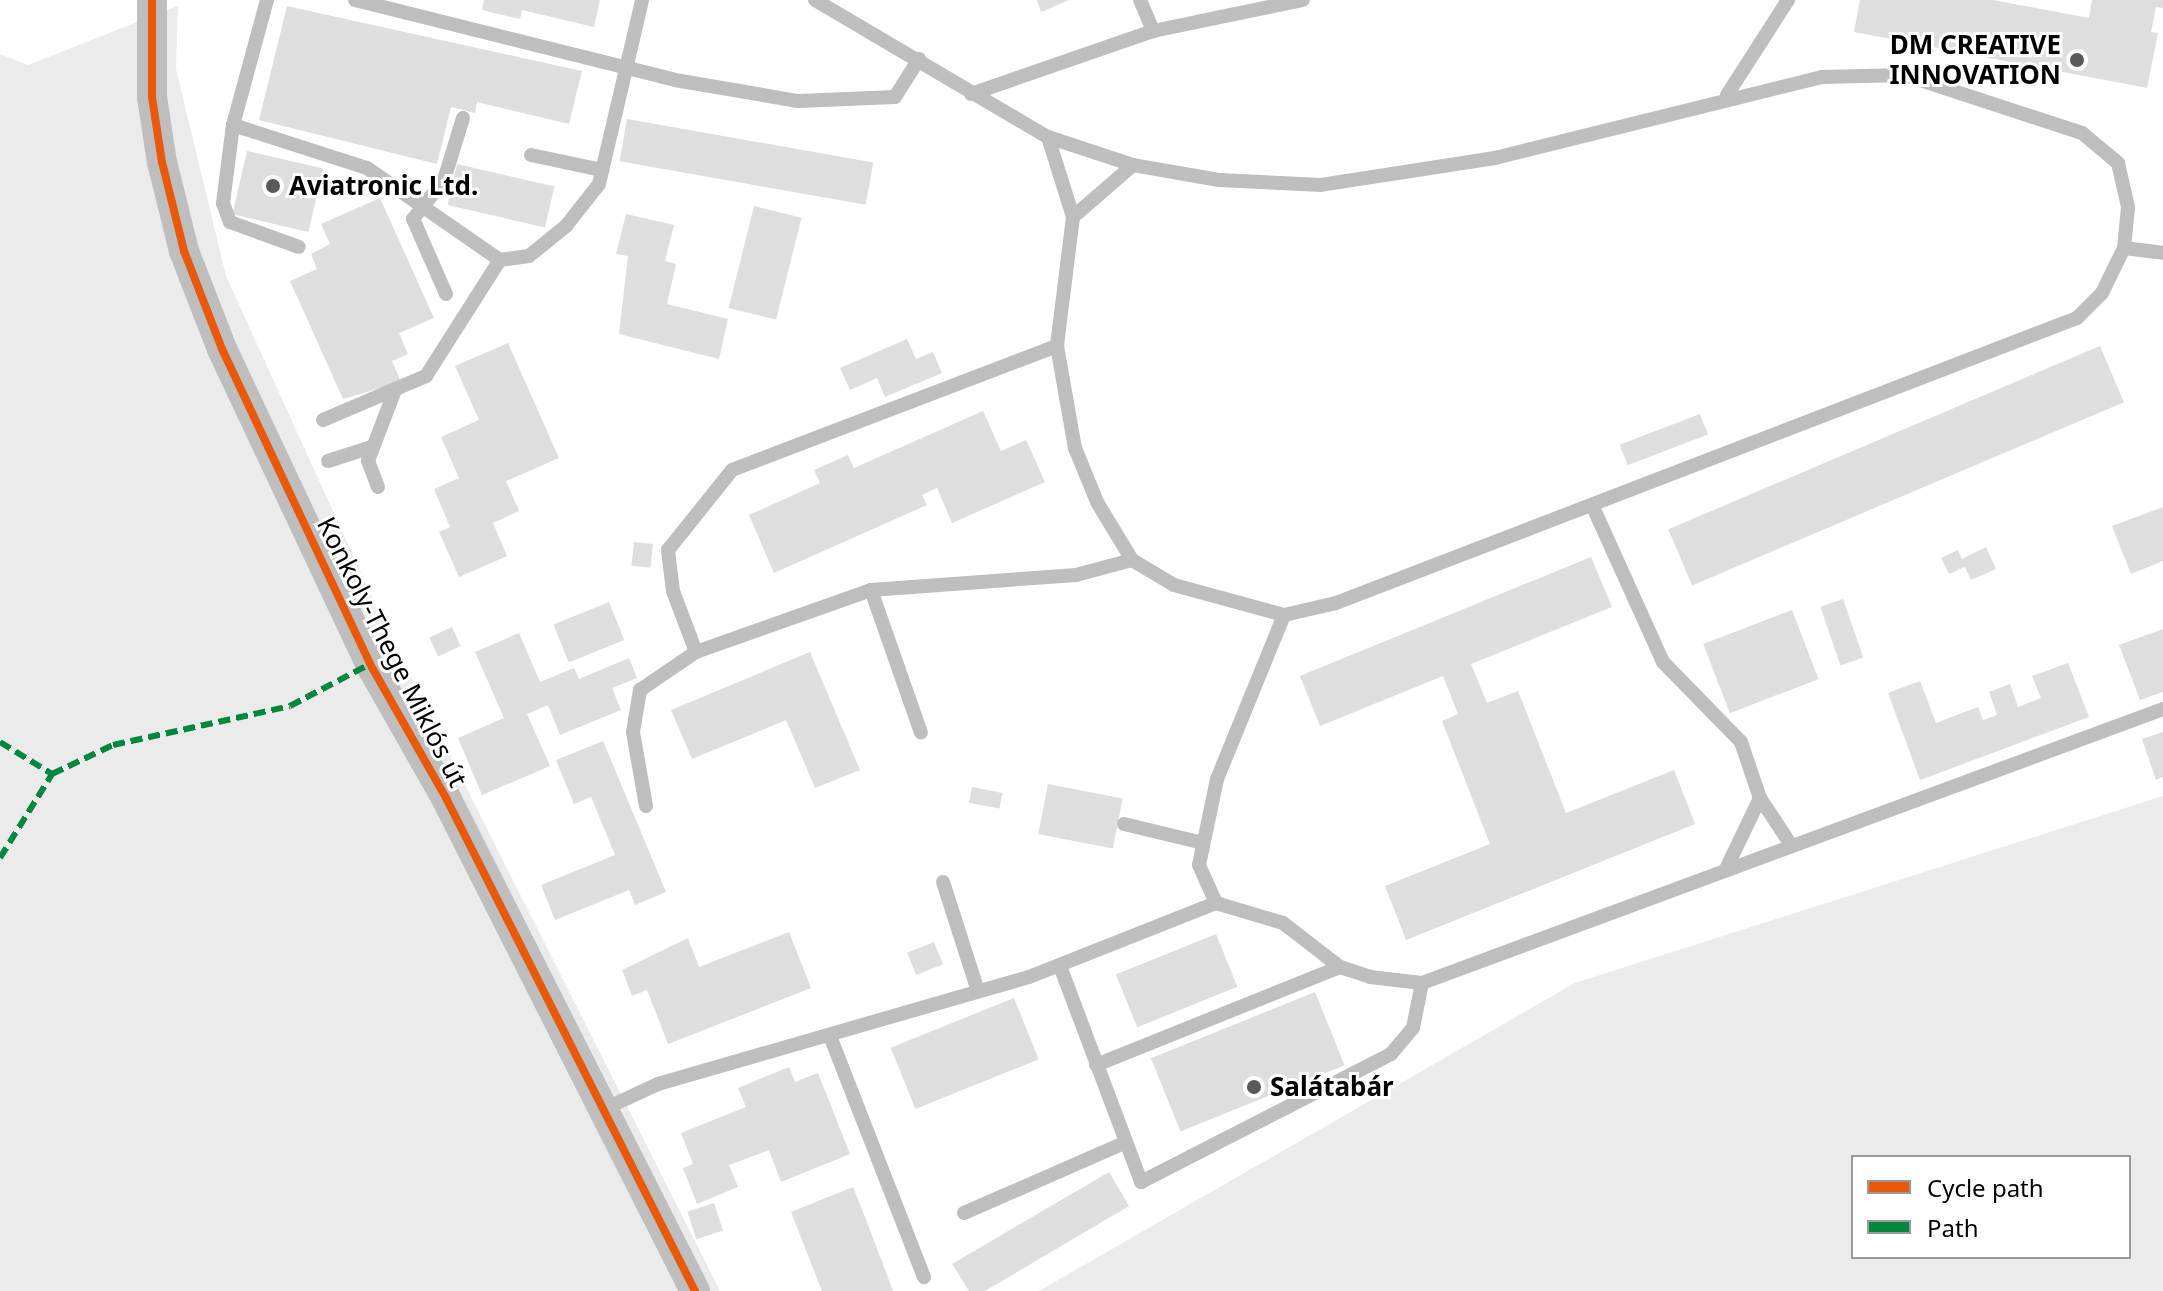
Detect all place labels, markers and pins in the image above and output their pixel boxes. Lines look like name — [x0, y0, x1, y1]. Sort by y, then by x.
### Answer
place label: DM CREATIVE INNOVATION — [1889, 29, 2061, 90]
marker: DM CREATIVE INNOVATION — [2068, 51, 2086, 69]
place label: Aviatronic Ltd. — [289, 170, 478, 202]
marker: Aviatronic Ltd. — [264, 177, 282, 195]
place label: Salátabár — [1270, 1071, 1394, 1103]
marker: Salátabár — [1245, 1078, 1263, 1096]

